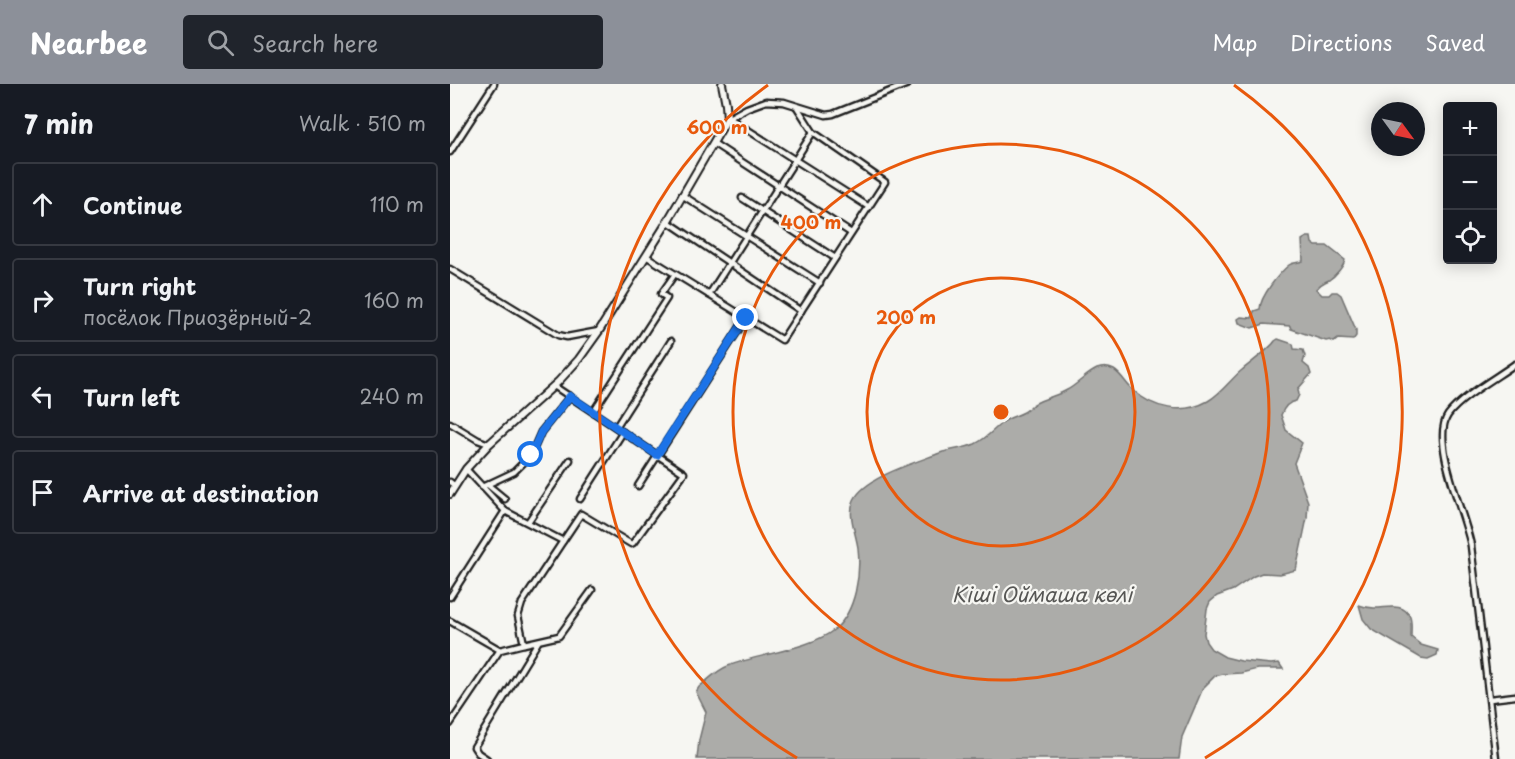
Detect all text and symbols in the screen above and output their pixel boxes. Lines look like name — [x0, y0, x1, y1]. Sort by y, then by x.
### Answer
search box — [183, 15, 603, 69]
text: Nearbee — [30, 21, 147, 64]
icon: search — [204, 26, 237, 59]
text: Search here — [252, 26, 378, 59]
text: Map — [1212, 26, 1257, 58]
text: Directions — [1290, 26, 1392, 58]
text: Saved — [1425, 26, 1485, 58]
north arrow — [1371, 102, 1425, 156]
map controls — [1443, 102, 1497, 264]
button: + — [1443, 102, 1497, 156]
text: 7 min — [24, 104, 94, 143]
text: Walk · 510 m — [299, 108, 426, 138]
text: 600 m — [686, 113, 748, 140]
button: − — [1443, 156, 1497, 210]
icon: ahead — [26, 188, 59, 221]
text: Continue — [83, 188, 182, 221]
text: 110 m — [370, 189, 424, 219]
text: 400 m — [781, 208, 841, 235]
button: locate — [1443, 210, 1497, 264]
text: Turn right — [83, 269, 196, 302]
icon: right — [26, 284, 59, 317]
text: 160 m — [364, 285, 424, 315]
text: посёлок Приозёрный-2 — [83, 302, 312, 332]
text: 200 m — [876, 303, 936, 330]
route end — [732, 304, 758, 330]
icon: left — [26, 380, 59, 413]
text: Turn left — [83, 380, 180, 413]
text: 240 m — [359, 381, 424, 411]
centre of rings — [991, 402, 1011, 422]
route start — [517, 441, 543, 467]
icon: arrive — [26, 476, 59, 509]
text: Arrive at destination — [83, 476, 319, 509]
water label: Кіші Оймаша көлi — [952, 579, 1135, 609]

